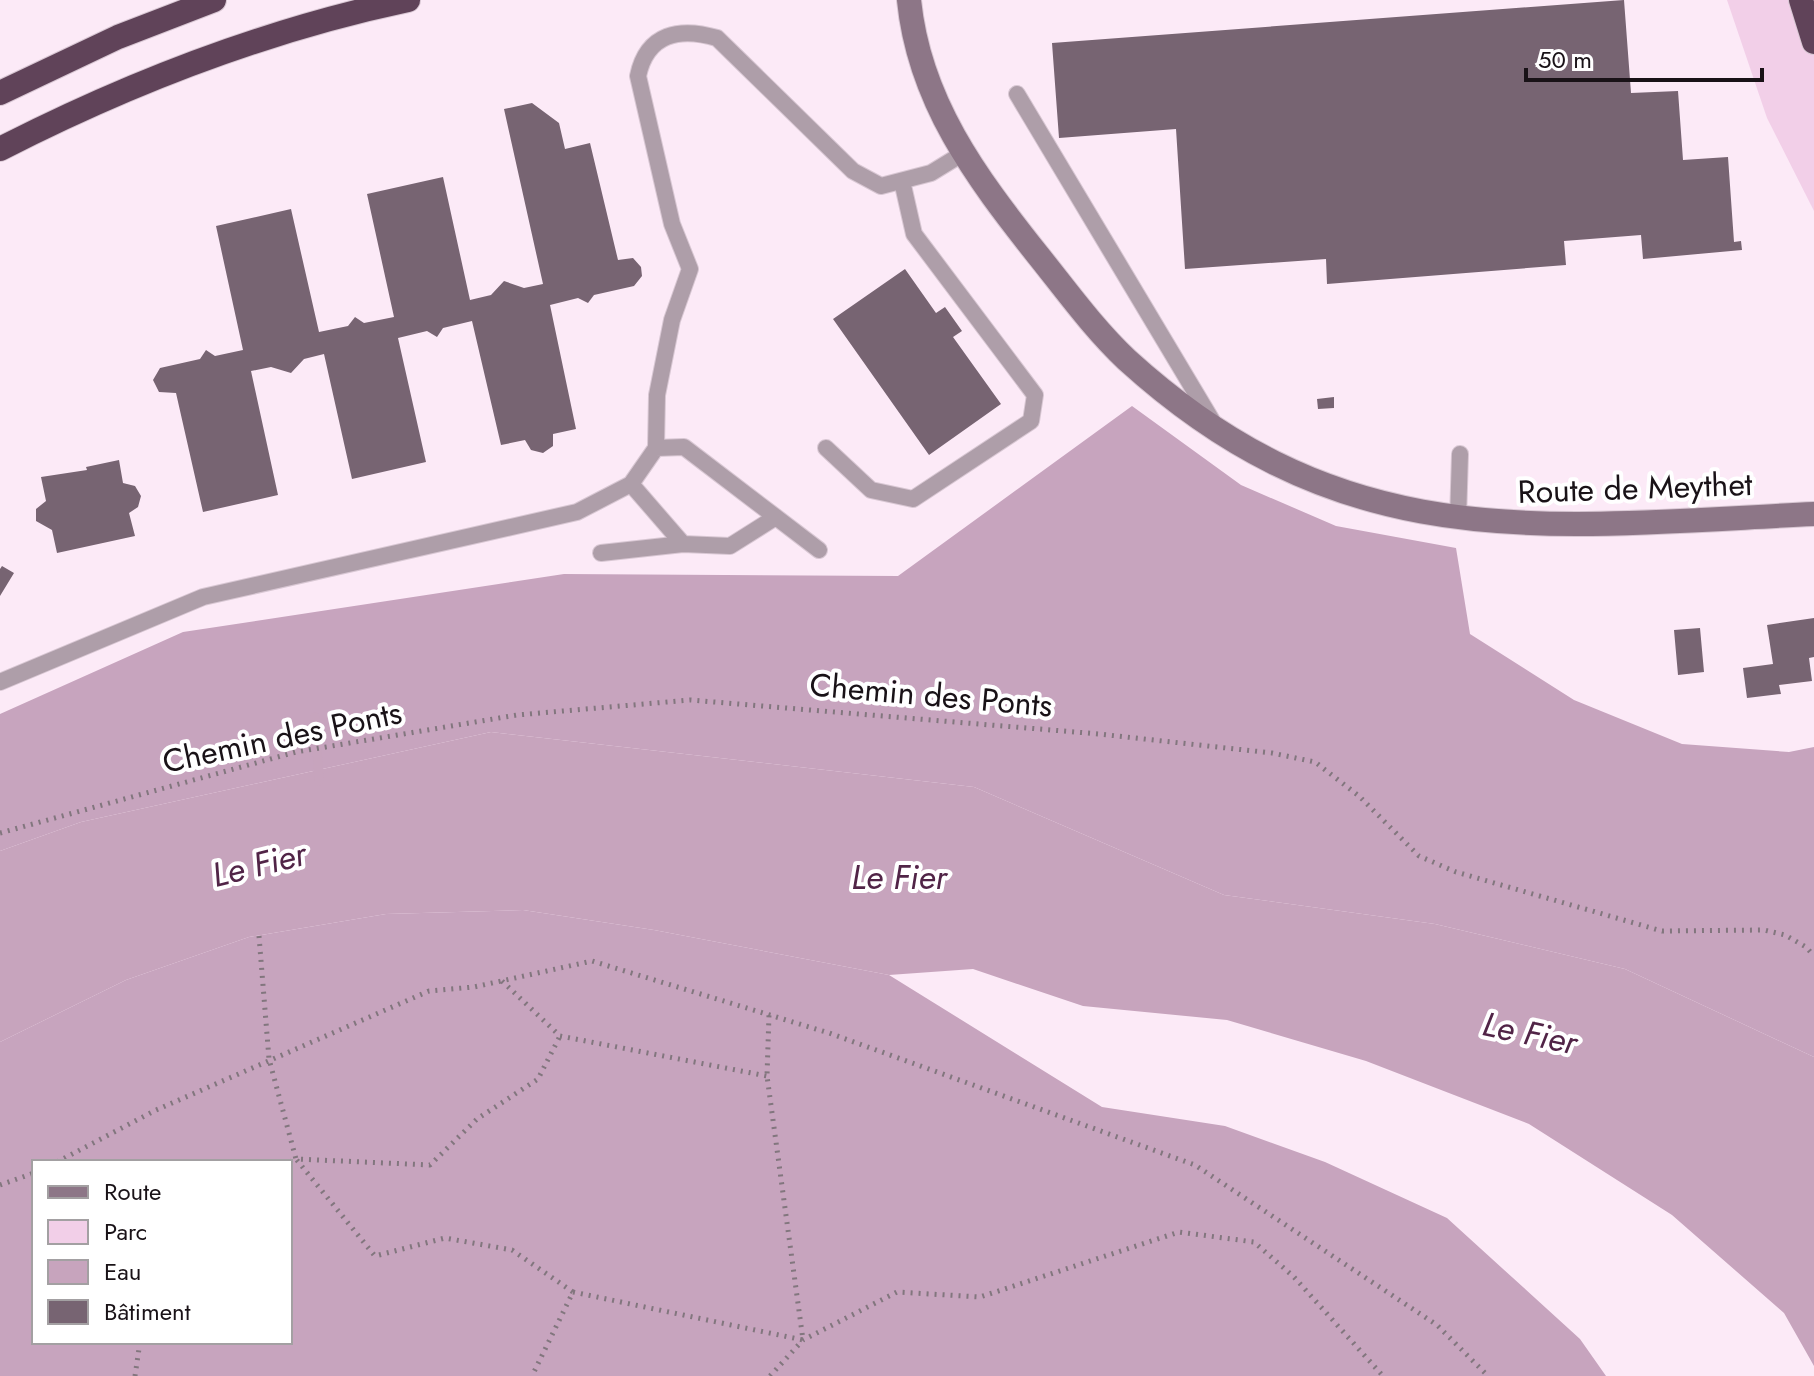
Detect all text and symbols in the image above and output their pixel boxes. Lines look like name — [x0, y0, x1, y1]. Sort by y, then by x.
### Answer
scale bar — [1526, 32, 1762, 82]
text: 50 m — [1538, 42, 1592, 77]
street label: Route de Meythet — [1517, 461, 1754, 515]
street label: Chemin des Ponts — [808, 661, 1054, 729]
street label: Chemin des Ponts — [158, 689, 406, 785]
water label: Le Fier — [207, 829, 313, 900]
water label: Le Fier — [851, 853, 948, 902]
water label: Le Fier — [1478, 1000, 1583, 1068]
legend — [32, 1160, 292, 1344]
text: Route — [104, 1174, 161, 1209]
text: Parc — [104, 1214, 147, 1249]
text: Eau — [104, 1254, 141, 1289]
text: Bâtiment — [104, 1294, 191, 1329]

